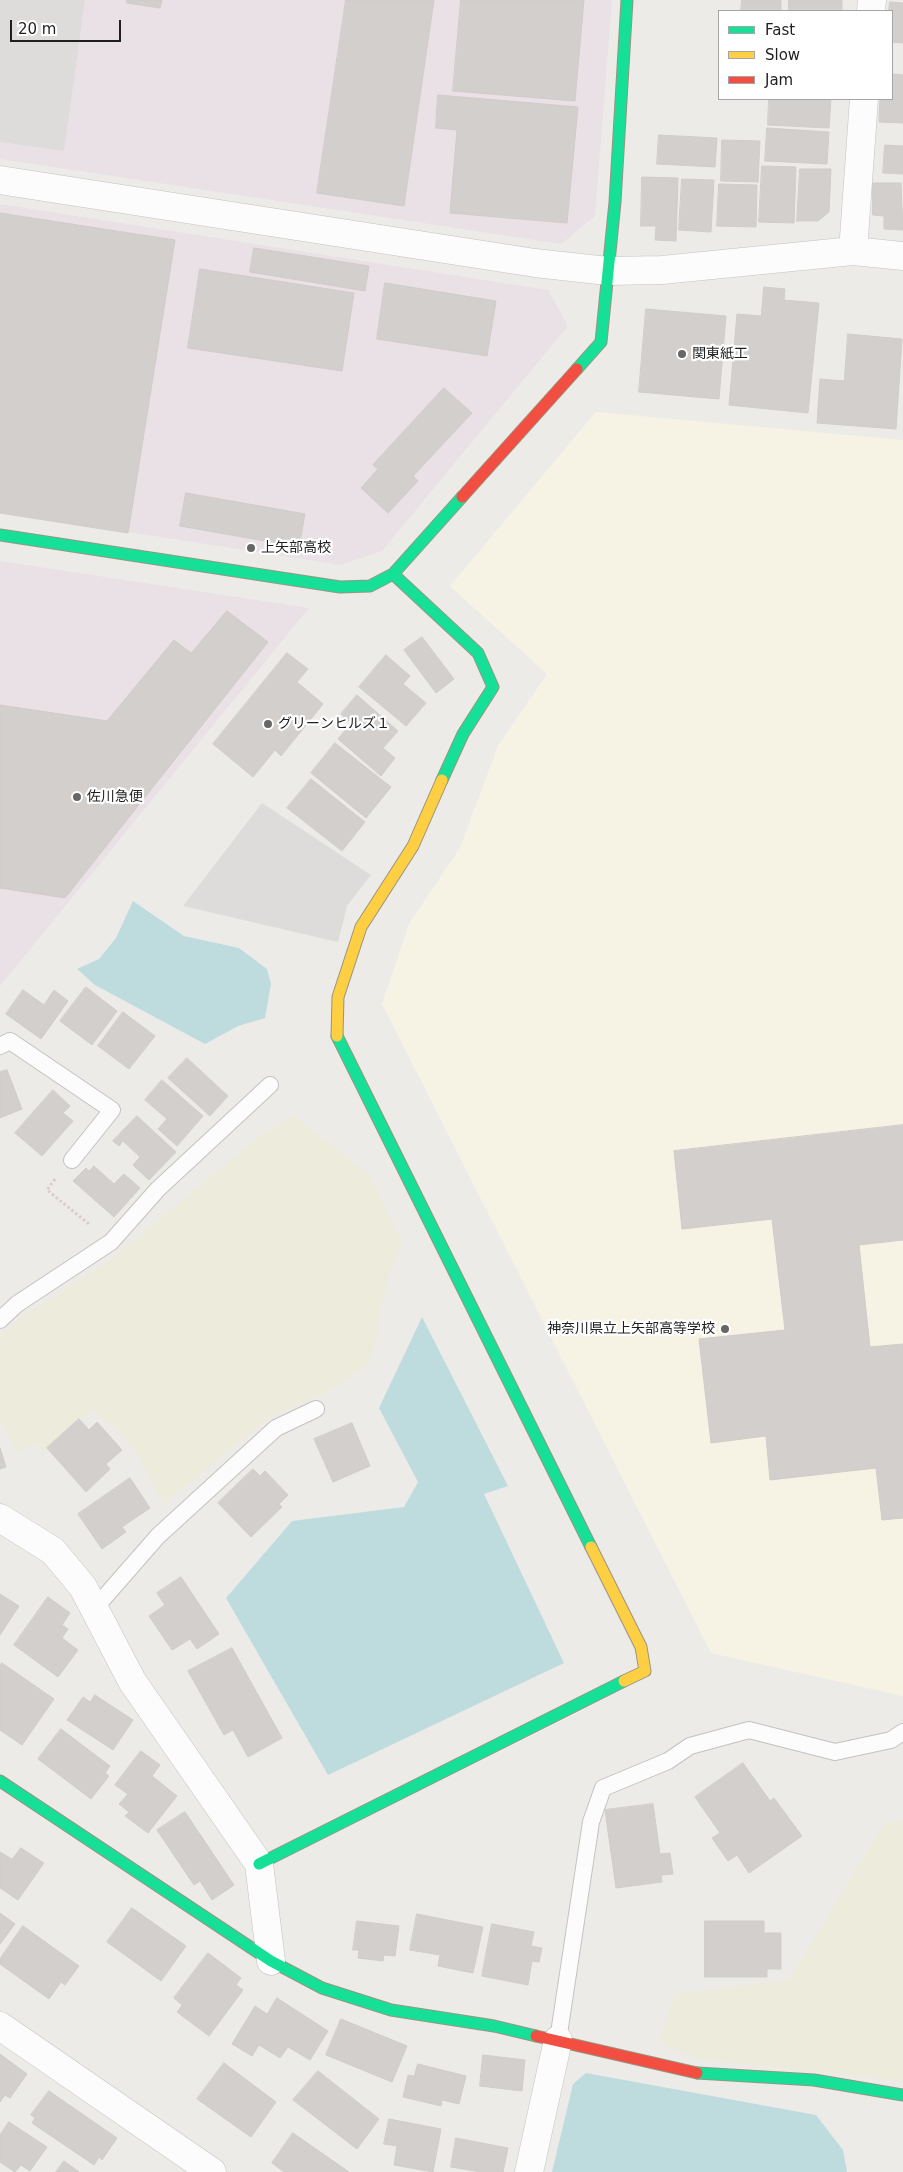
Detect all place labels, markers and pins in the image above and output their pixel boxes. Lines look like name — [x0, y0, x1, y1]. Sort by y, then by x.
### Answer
place label: 関東紙工 — [692, 346, 748, 362]
marker: 関東紙工 — [676, 348, 688, 360]
place label: 上矢部高校 — [261, 540, 331, 556]
marker: 上矢部高校 — [245, 542, 257, 554]
place label: グリーンヒルズ１ — [278, 716, 390, 732]
marker: グリーンヒルズ１ — [262, 718, 274, 730]
place label: 佐川急便 — [87, 789, 143, 805]
marker: 佐川急便 — [71, 791, 83, 803]
place label: 神奈川県立上矢部高等学校 — [547, 1321, 715, 1337]
marker: 神奈川県立上矢部高等学校 — [719, 1323, 731, 1335]

